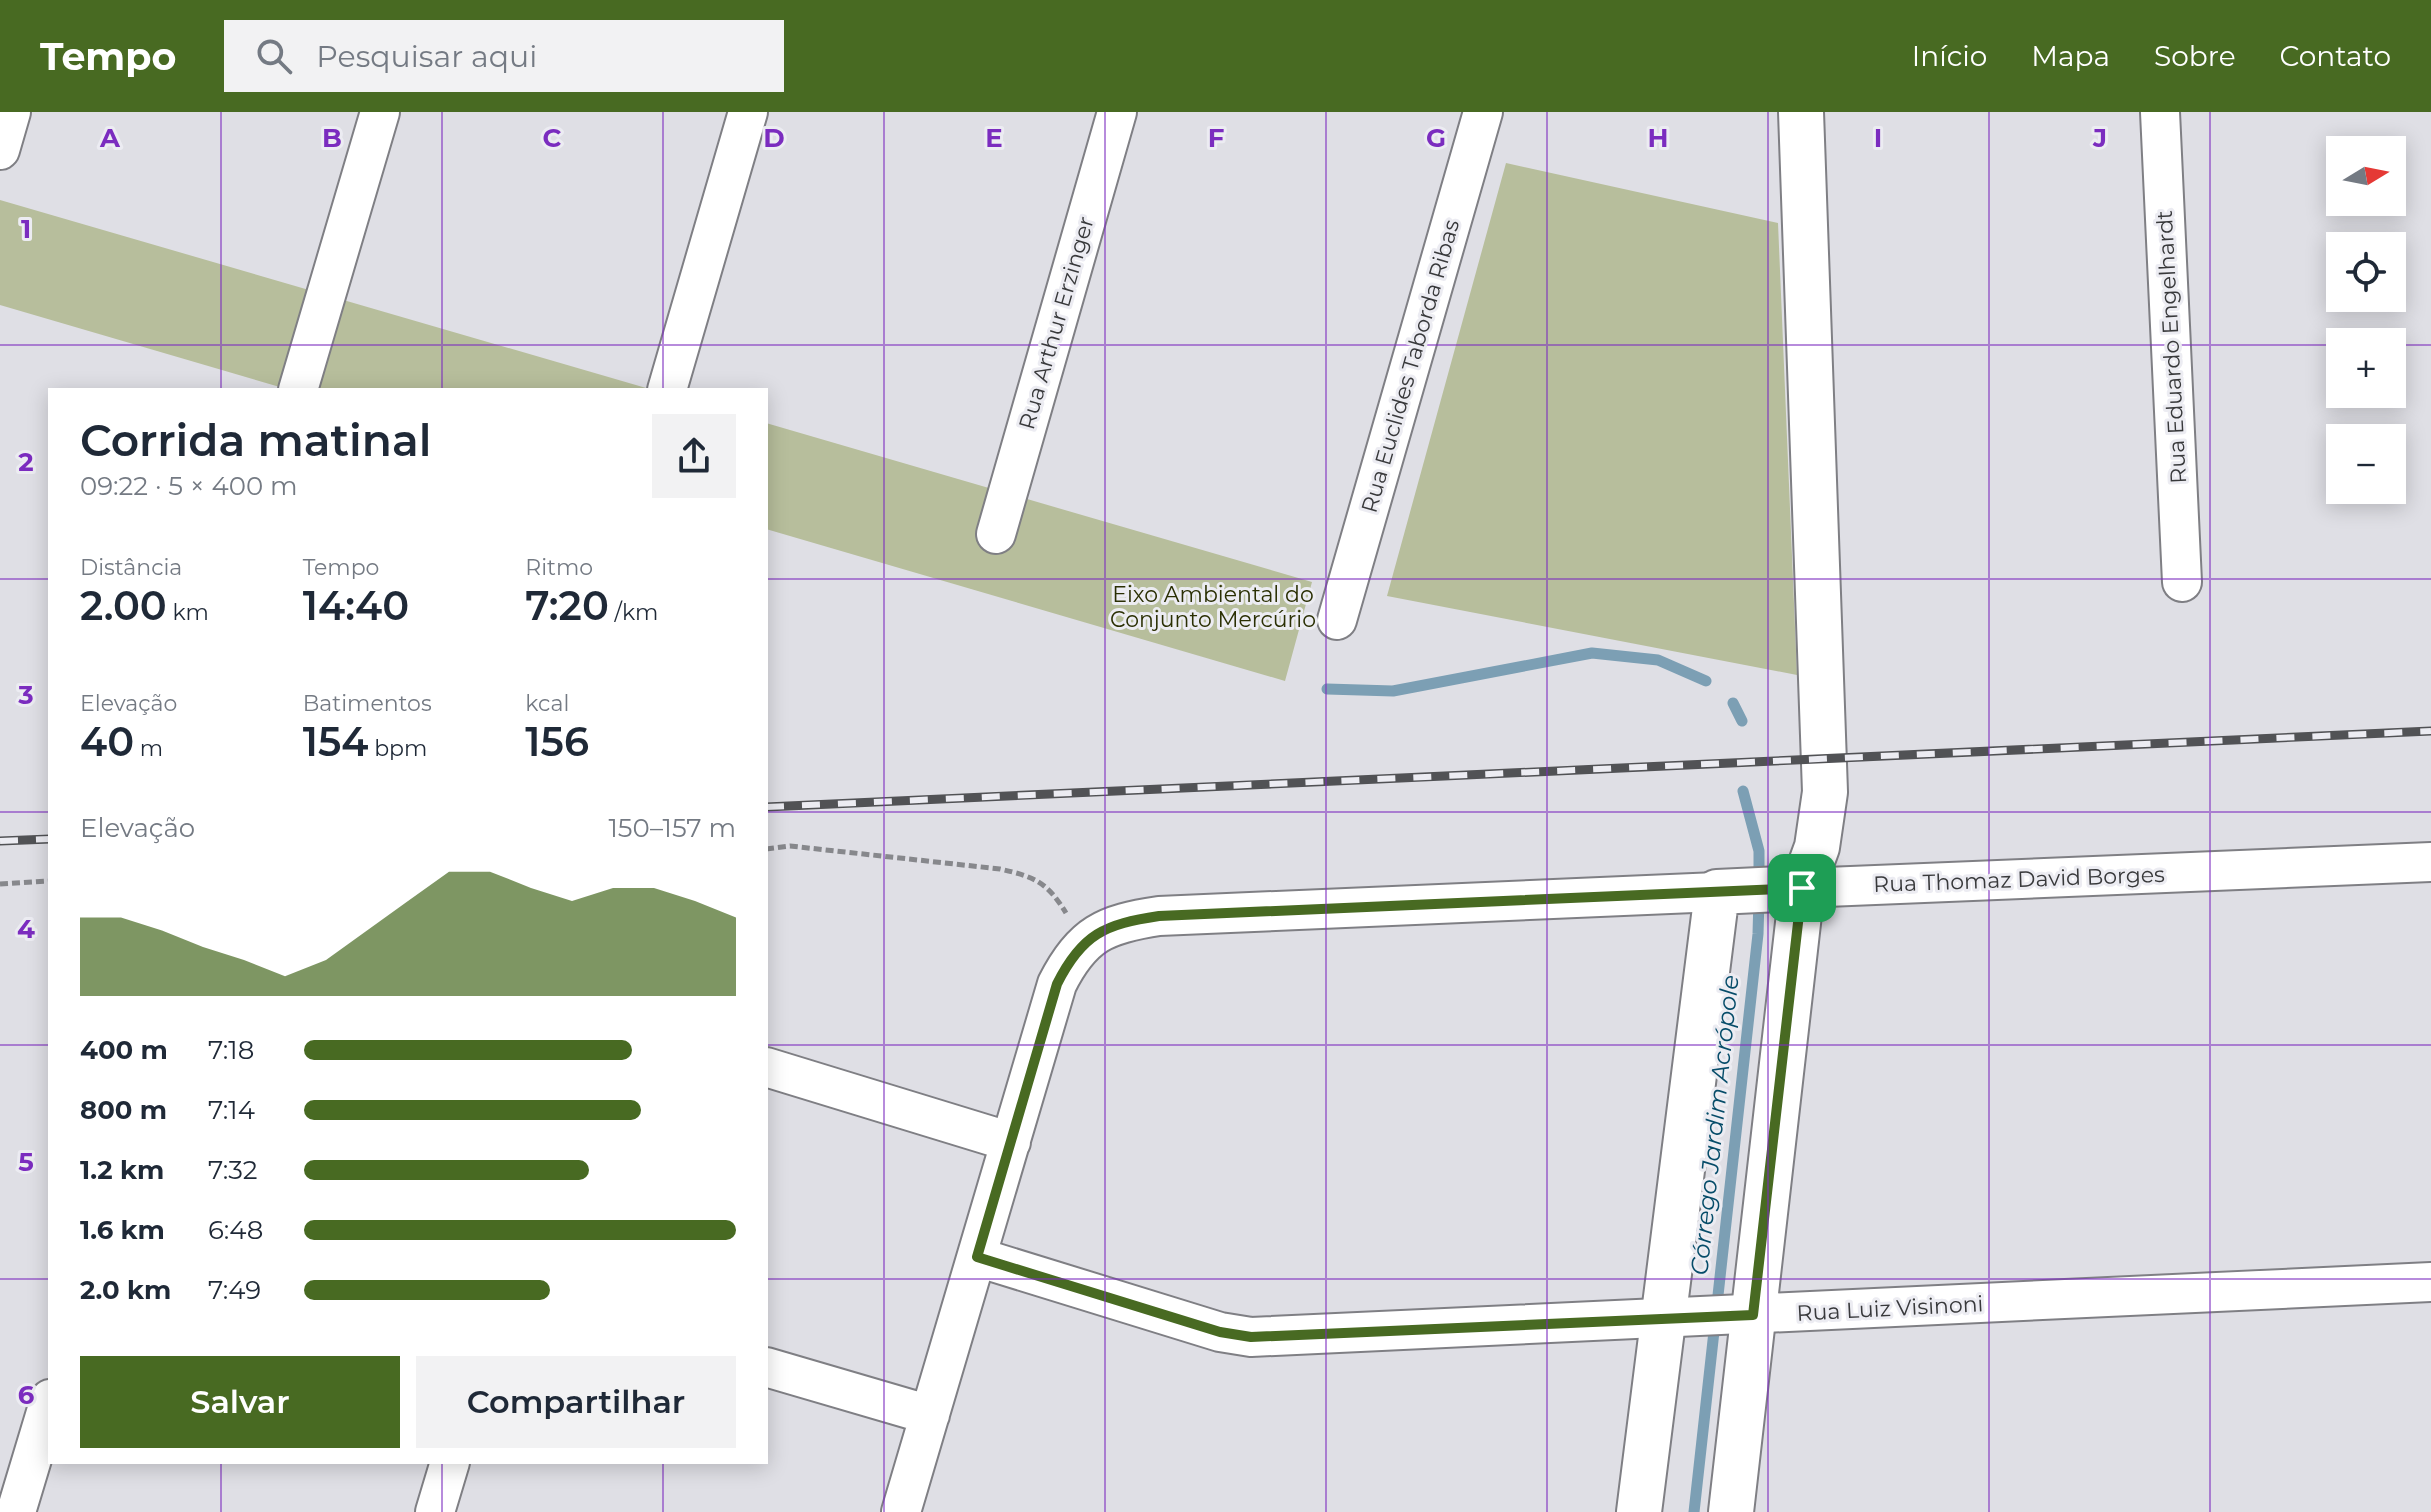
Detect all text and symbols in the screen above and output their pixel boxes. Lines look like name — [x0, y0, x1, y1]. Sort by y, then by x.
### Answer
search box — [224, 20, 784, 92]
text: Tempo — [40, 33, 176, 80]
icon: search — [252, 34, 296, 78]
text: Pesquisar aqui — [316, 38, 537, 75]
text: Início — [1912, 39, 1987, 73]
text: Mapa — [2031, 39, 2110, 73]
text: Sobre — [2154, 39, 2236, 73]
text: Contato — [2280, 39, 2391, 73]
text: A — [99, 122, 121, 154]
text: B — [322, 122, 342, 154]
text: C — [543, 122, 562, 154]
text: D — [763, 122, 785, 154]
text: E — [985, 122, 1003, 154]
text: F — [1208, 122, 1224, 154]
text: G — [1426, 122, 1446, 154]
text: H — [1647, 122, 1669, 154]
text: I — [1874, 122, 1882, 154]
text: J — [2092, 122, 2107, 154]
north arrow — [2326, 136, 2406, 216]
map controls — [2326, 136, 2406, 504]
street label: Rua Eduardo Engelhardt — [2151, 210, 2192, 484]
text: 1 — [21, 213, 31, 245]
street label: Rua Arthur Erzinger — [1013, 214, 1100, 433]
street label: Rua Euclides Taborda Ribas — [1356, 216, 1465, 516]
button: locate — [2326, 232, 2406, 312]
button: + — [2326, 328, 2406, 408]
text: Corrida matinal — [80, 413, 431, 467]
button: share — [652, 414, 736, 498]
button: − — [2326, 424, 2406, 504]
text: 2 — [18, 446, 34, 478]
text: 09:22 · 5 × 400 m — [80, 470, 298, 502]
text: Distância — [80, 554, 182, 581]
text: Tempo — [303, 554, 379, 581]
text: Ritmo — [525, 554, 593, 581]
text: 2.00 — [80, 581, 167, 630]
text: 14:40 — [303, 581, 409, 630]
text: 7:20 — [525, 581, 609, 630]
park label: Eixo Ambiental do Conjunto Mercúrio — [1110, 581, 1316, 633]
text: km — [167, 599, 209, 626]
text: /km — [609, 599, 658, 626]
text: 3 — [17, 679, 34, 711]
text: Elevação — [80, 690, 177, 717]
text: Batimentos — [303, 690, 432, 717]
text: kcal — [525, 690, 569, 717]
text: 40 — [80, 717, 134, 766]
text: 154 — [303, 717, 368, 766]
text: 156 — [525, 717, 589, 766]
text: m — [134, 735, 163, 762]
text: bpm — [368, 735, 427, 762]
text: Elevação — [80, 812, 195, 844]
text: 150–157 m — [608, 812, 736, 844]
pin — [1768, 854, 1836, 922]
street label: Rua Thomaz David Borges — [1873, 861, 2165, 898]
icon: arrive — [1780, 866, 1824, 910]
text: 4 — [17, 913, 35, 945]
water label: Córrego Jardim Acrópole — [1684, 973, 1745, 1277]
text: 400 m — [80, 1034, 168, 1066]
text: 7:18 — [208, 1034, 254, 1066]
text: 800 m — [80, 1094, 167, 1126]
text: 7:14 — [208, 1094, 255, 1126]
text: 5 — [18, 1146, 34, 1178]
text: 1.2 km — [80, 1154, 164, 1186]
text: 7:32 — [208, 1154, 258, 1186]
text: 1.6 km — [80, 1214, 165, 1246]
text: 6:48 — [208, 1214, 263, 1246]
text: 2.0 km — [80, 1274, 171, 1306]
text: 7:49 — [208, 1274, 261, 1306]
street label: Rua Luiz Visinoni — [1796, 1290, 1984, 1327]
button: Salvar — [80, 1356, 400, 1448]
button: Compartilhar — [416, 1356, 736, 1448]
text: 6 — [18, 1379, 35, 1411]

